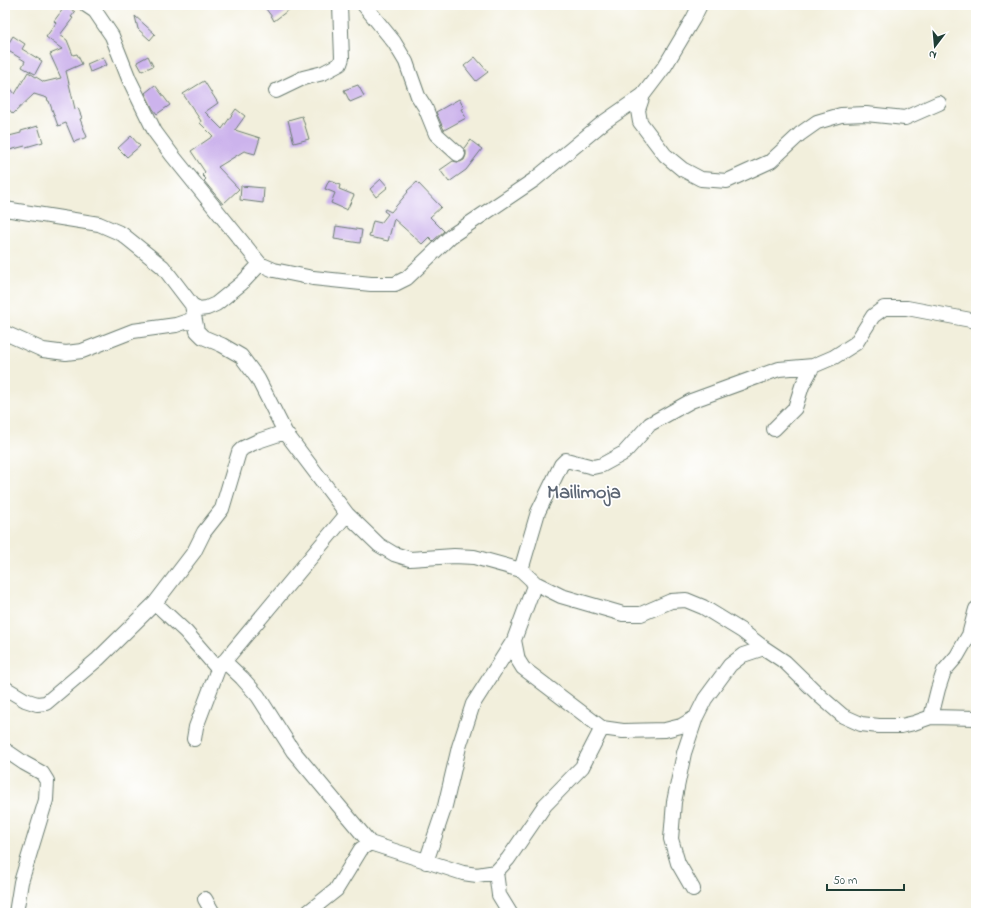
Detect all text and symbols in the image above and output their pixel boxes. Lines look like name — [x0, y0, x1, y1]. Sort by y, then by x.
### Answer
north arrow — [915, 26, 955, 66]
text: N — [927, 46, 938, 63]
district label: Mailimoja — [547, 479, 621, 508]
scale bar — [827, 866, 904, 892]
text: 50 m — [833, 872, 857, 890]

